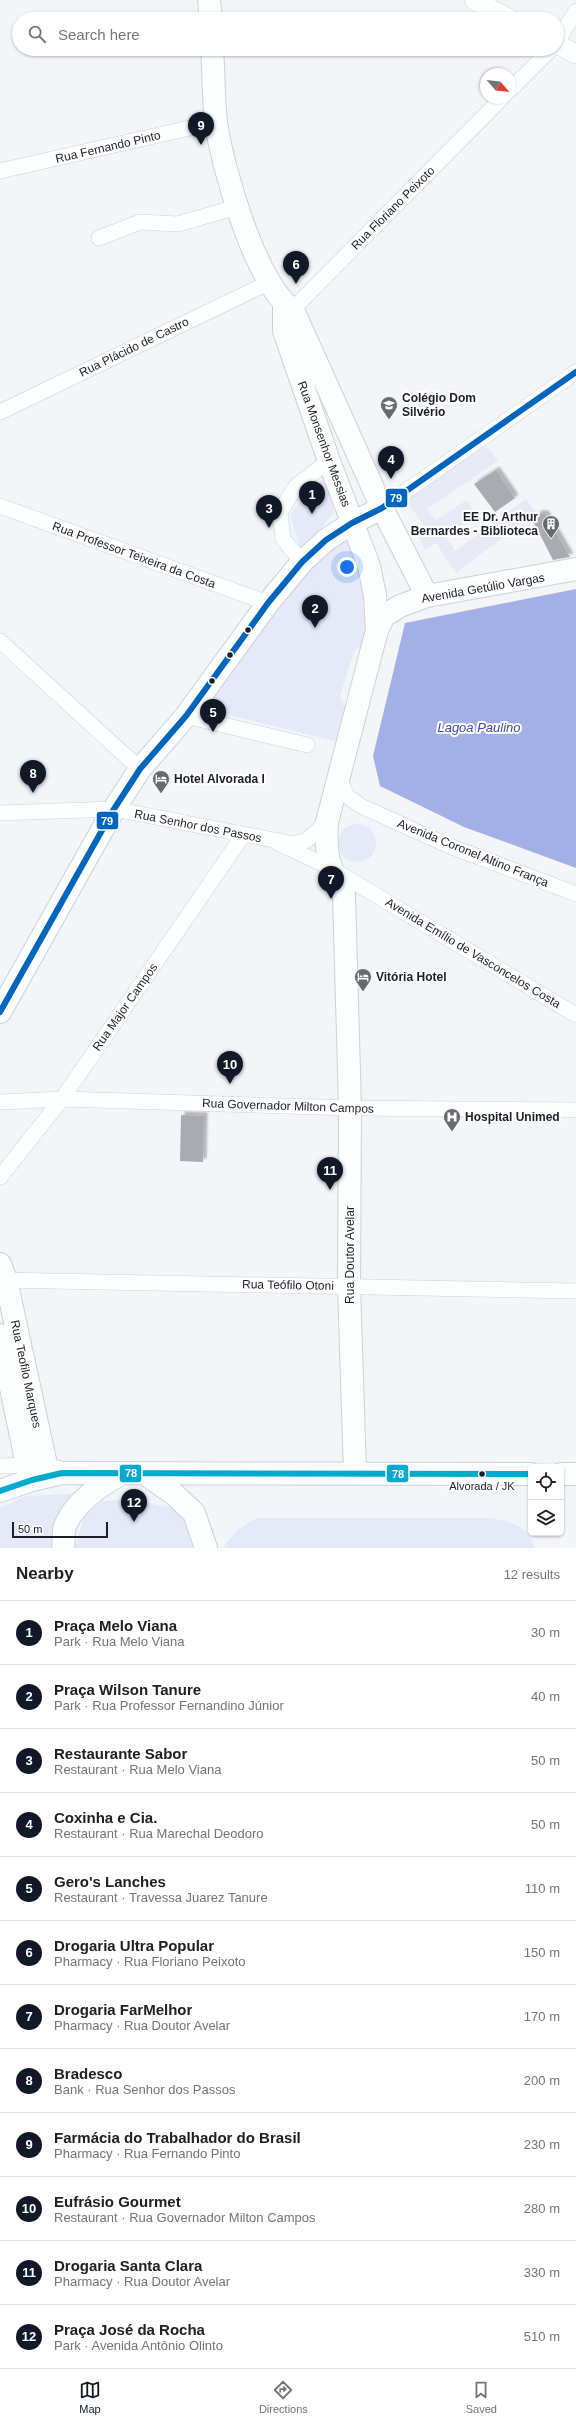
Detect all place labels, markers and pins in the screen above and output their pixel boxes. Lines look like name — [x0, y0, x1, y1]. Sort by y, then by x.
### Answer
pin: 9 — [188, 112, 214, 145]
pin: 6 — [283, 251, 309, 284]
place label: Colégio Dom Silvério — [402, 391, 476, 419]
school or university icon: Colégio Dom Silvério — [379, 395, 399, 420]
pin: 4 — [378, 446, 404, 479]
pin: 1 — [299, 481, 325, 514]
pin: 3 — [256, 495, 282, 528]
place label: EE Dr. Arthur Bernardes - Biblioteca — [411, 510, 538, 538]
building icon: EE Dr. Arthur Bernardes - Biblioteca — [541, 514, 561, 539]
pin: 2 — [302, 595, 328, 628]
unlabelled marker — [243, 625, 253, 635]
unlabelled marker — [225, 650, 235, 660]
unlabelled marker — [207, 676, 217, 686]
pin: 5 — [200, 699, 226, 732]
pin: 8 — [20, 760, 46, 793]
hotel icon: Hotel Alvorada I — [151, 769, 171, 794]
place label: Hotel Alvorada I — [174, 772, 265, 786]
pin: 7 — [318, 866, 344, 899]
hotel icon: Vitória Hotel — [353, 967, 373, 992]
place label: Vitória Hotel — [376, 970, 446, 984]
pin: 10 — [217, 1051, 243, 1084]
hospital icon: Hospital Unimed — [442, 1107, 462, 1132]
place label: Hospital Unimed — [465, 1110, 560, 1124]
pin: 11 — [317, 1157, 343, 1190]
marker: Alvorada / JK — [477, 1469, 487, 1479]
place label: Alvorada / JK — [449, 1480, 515, 1492]
pin: 12 — [121, 1489, 147, 1522]

